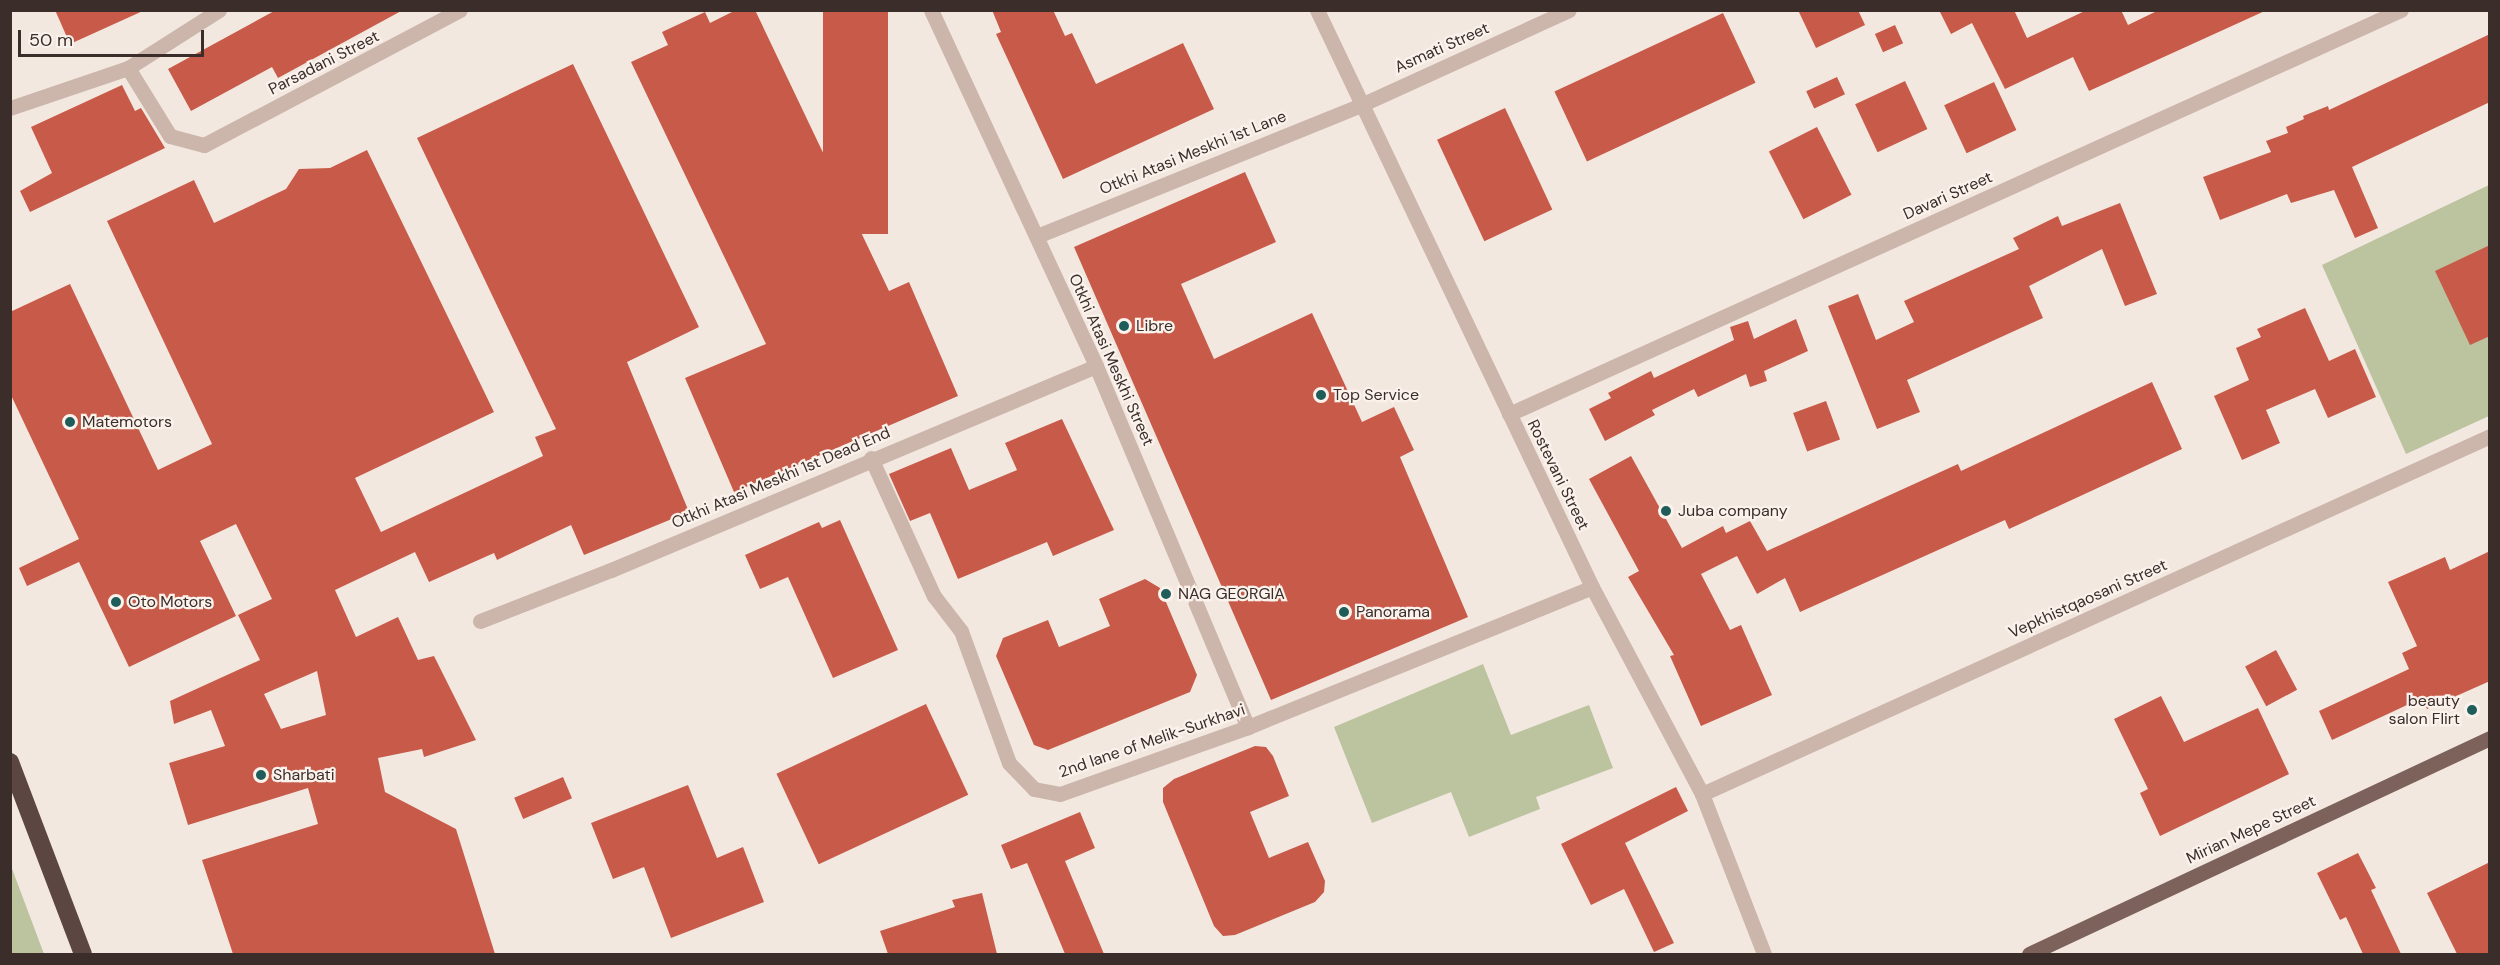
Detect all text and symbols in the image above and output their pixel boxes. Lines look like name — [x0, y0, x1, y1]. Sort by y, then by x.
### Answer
scale bar — [21, 18, 207, 56]
street label: Asmati Street — [1392, 19, 1492, 77]
street label: Parsadani Street — [265, 27, 383, 99]
text: 50 m — [29, 28, 73, 52]
street label: Otkhi Atasi Meskhi 1st Lane — [1097, 107, 1289, 199]
street label: Davari Street — [1900, 168, 1996, 224]
street label: Otkhi Atasi Meskhi Street — [1064, 271, 1158, 449]
place label: Libre — [1136, 316, 1173, 336]
marker: Libre — [1117, 319, 1131, 333]
place label: Top Service — [1333, 385, 1419, 405]
marker: Top Service — [1314, 388, 1328, 402]
place label: Matemotors — [82, 412, 172, 432]
marker: Matemotors — [63, 415, 77, 429]
street label: Rostevani Street — [1523, 417, 1593, 533]
street label: Otkhi Atasi Meskhi 1st Dead End — [669, 423, 893, 533]
place label: Juba company — [1678, 501, 1788, 521]
marker: Juba company — [1659, 504, 1673, 518]
street label: Vepkhistqaosani Street — [2006, 555, 2170, 643]
place label: NAG GEORGIA — [1178, 584, 1285, 604]
marker: NAG GEORGIA — [1159, 587, 1173, 601]
place label: Oto Motors — [128, 592, 212, 612]
marker: Oto Motors — [109, 595, 123, 609]
place label: Panorama — [1356, 602, 1430, 622]
marker: Panorama — [1337, 605, 1351, 619]
place label: beauty salon Flirt — [2389, 691, 2460, 729]
street label: 2nd lane of Melik-Surkhavi — [1056, 700, 1248, 782]
marker: beauty salon Flirt — [2465, 703, 2479, 717]
place label: Sharbati — [273, 765, 335, 785]
marker: Sharbati — [254, 768, 268, 782]
street label: Mirian Mepe Street — [2183, 792, 2319, 868]

